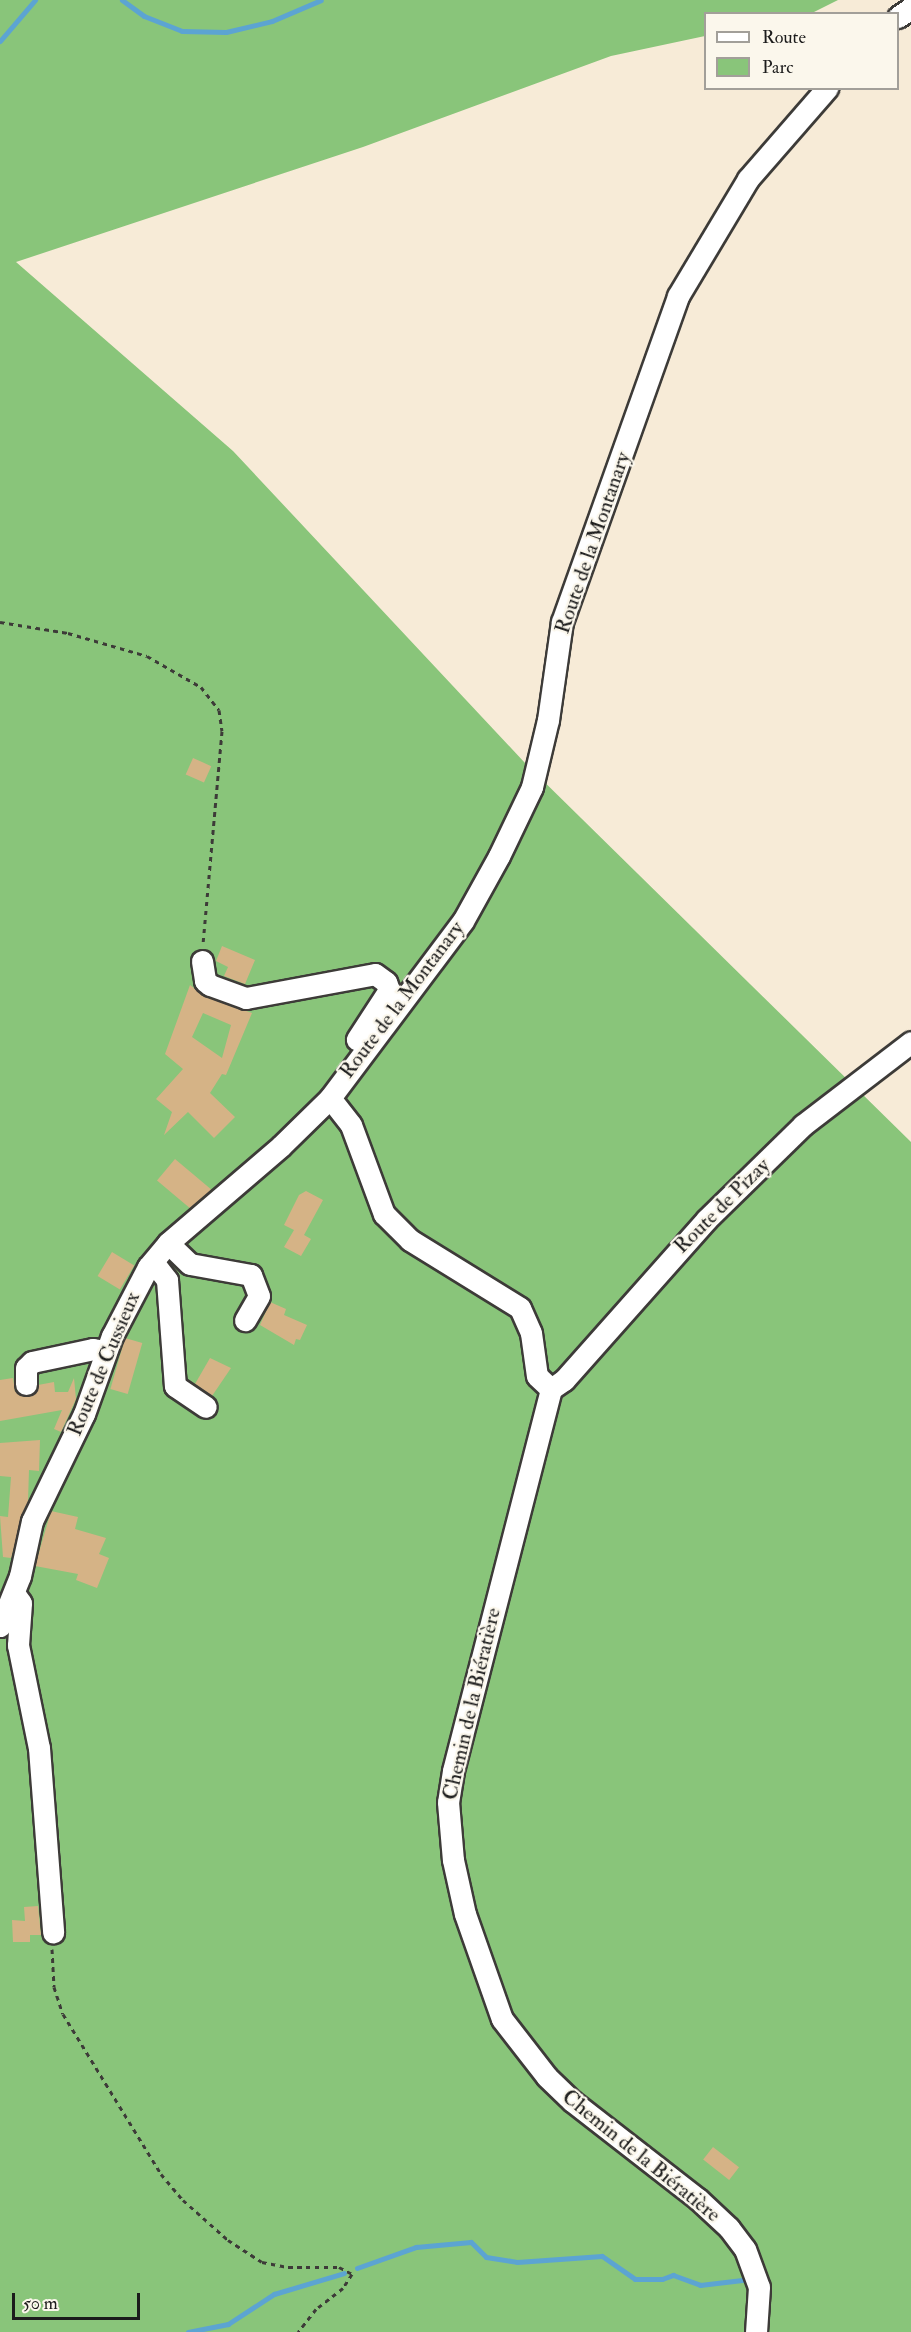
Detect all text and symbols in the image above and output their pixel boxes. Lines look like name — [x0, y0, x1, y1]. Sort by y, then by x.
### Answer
legend — [704, 12, 899, 90]
text: Route — [762, 26, 806, 49]
text: Parc — [762, 56, 793, 79]
street label: Route de la Montanary — [550, 449, 636, 637]
street label: Route de la Montanary — [335, 916, 469, 1084]
street label: Route de Pizay — [669, 1153, 775, 1259]
street label: Route de Cussieux — [62, 1288, 146, 1440]
street label: Chemin de la Biératière — [438, 1606, 506, 1802]
street label: Chemin de la Biératière — [557, 2084, 725, 2228]
scale bar — [15, 2281, 142, 2319]
text: 50 m — [23, 2292, 58, 2315]

